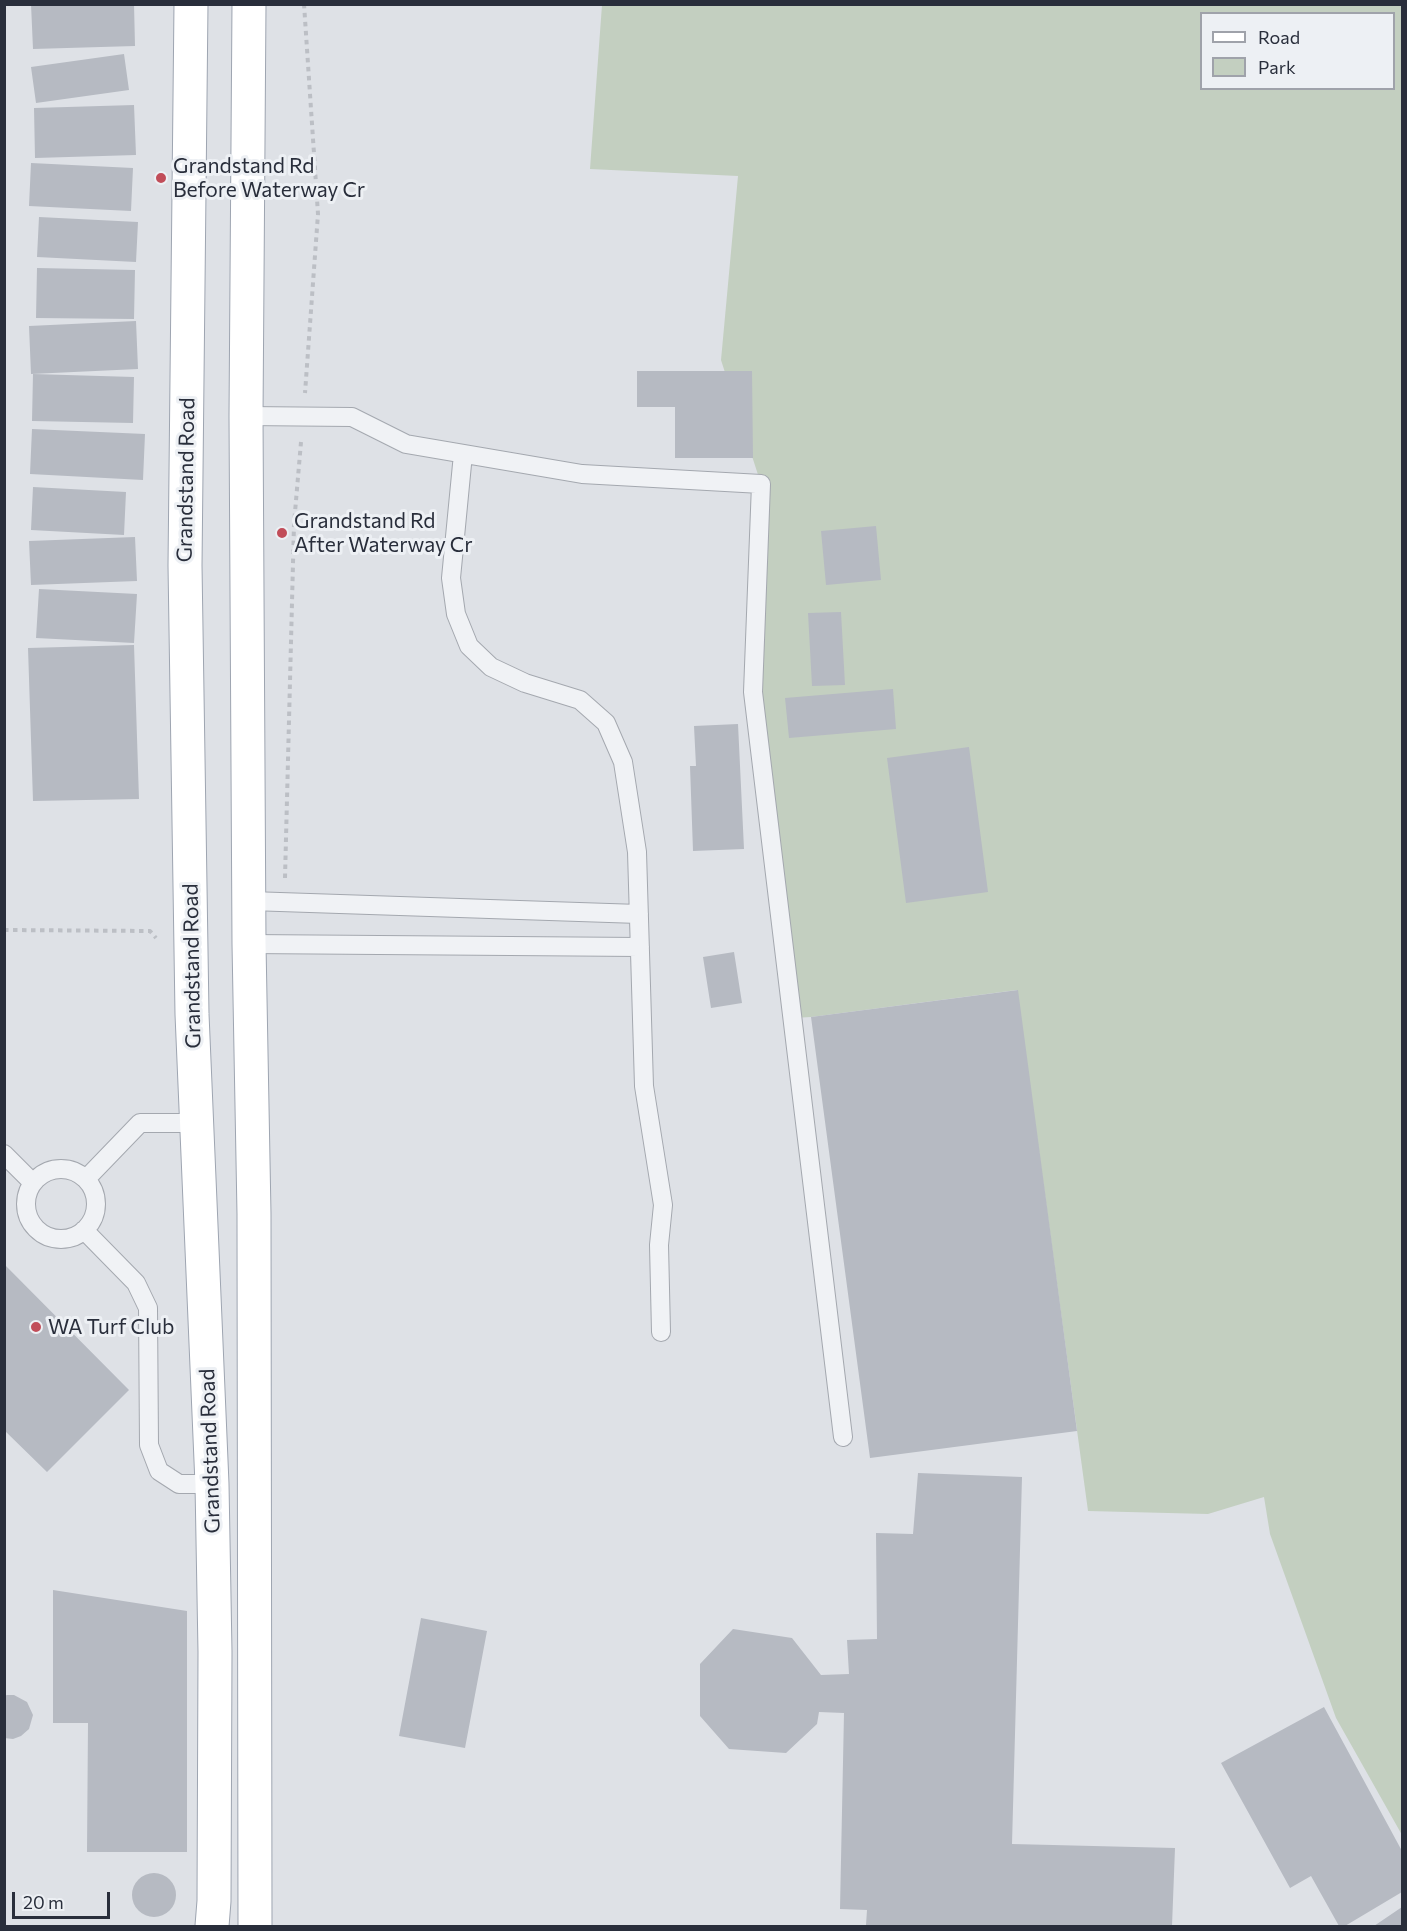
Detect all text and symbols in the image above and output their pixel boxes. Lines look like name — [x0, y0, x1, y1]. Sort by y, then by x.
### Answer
legend — [1200, 12, 1395, 90]
text: Road — [1258, 26, 1300, 48]
text: Park — [1258, 56, 1296, 78]
place label: Grandstand Rd Before Waterway Cr — [173, 153, 365, 203]
marker: Grandstand Rd Before Waterway Cr — [154, 171, 168, 185]
street label: Grandstand Road — [172, 397, 200, 563]
place label: Grandstand Rd After Waterway Cr — [294, 508, 473, 558]
marker: Grandstand Rd After Waterway Cr — [275, 526, 289, 540]
street label: Grandstand Road — [178, 883, 206, 1049]
place label: WA Turf Club — [48, 1314, 174, 1340]
marker: WA Turf Club — [29, 1320, 43, 1334]
street label: Grandstand Road — [195, 1368, 225, 1534]
scale bar — [15, 1880, 112, 1918]
text: 20 m — [23, 1891, 64, 1913]

